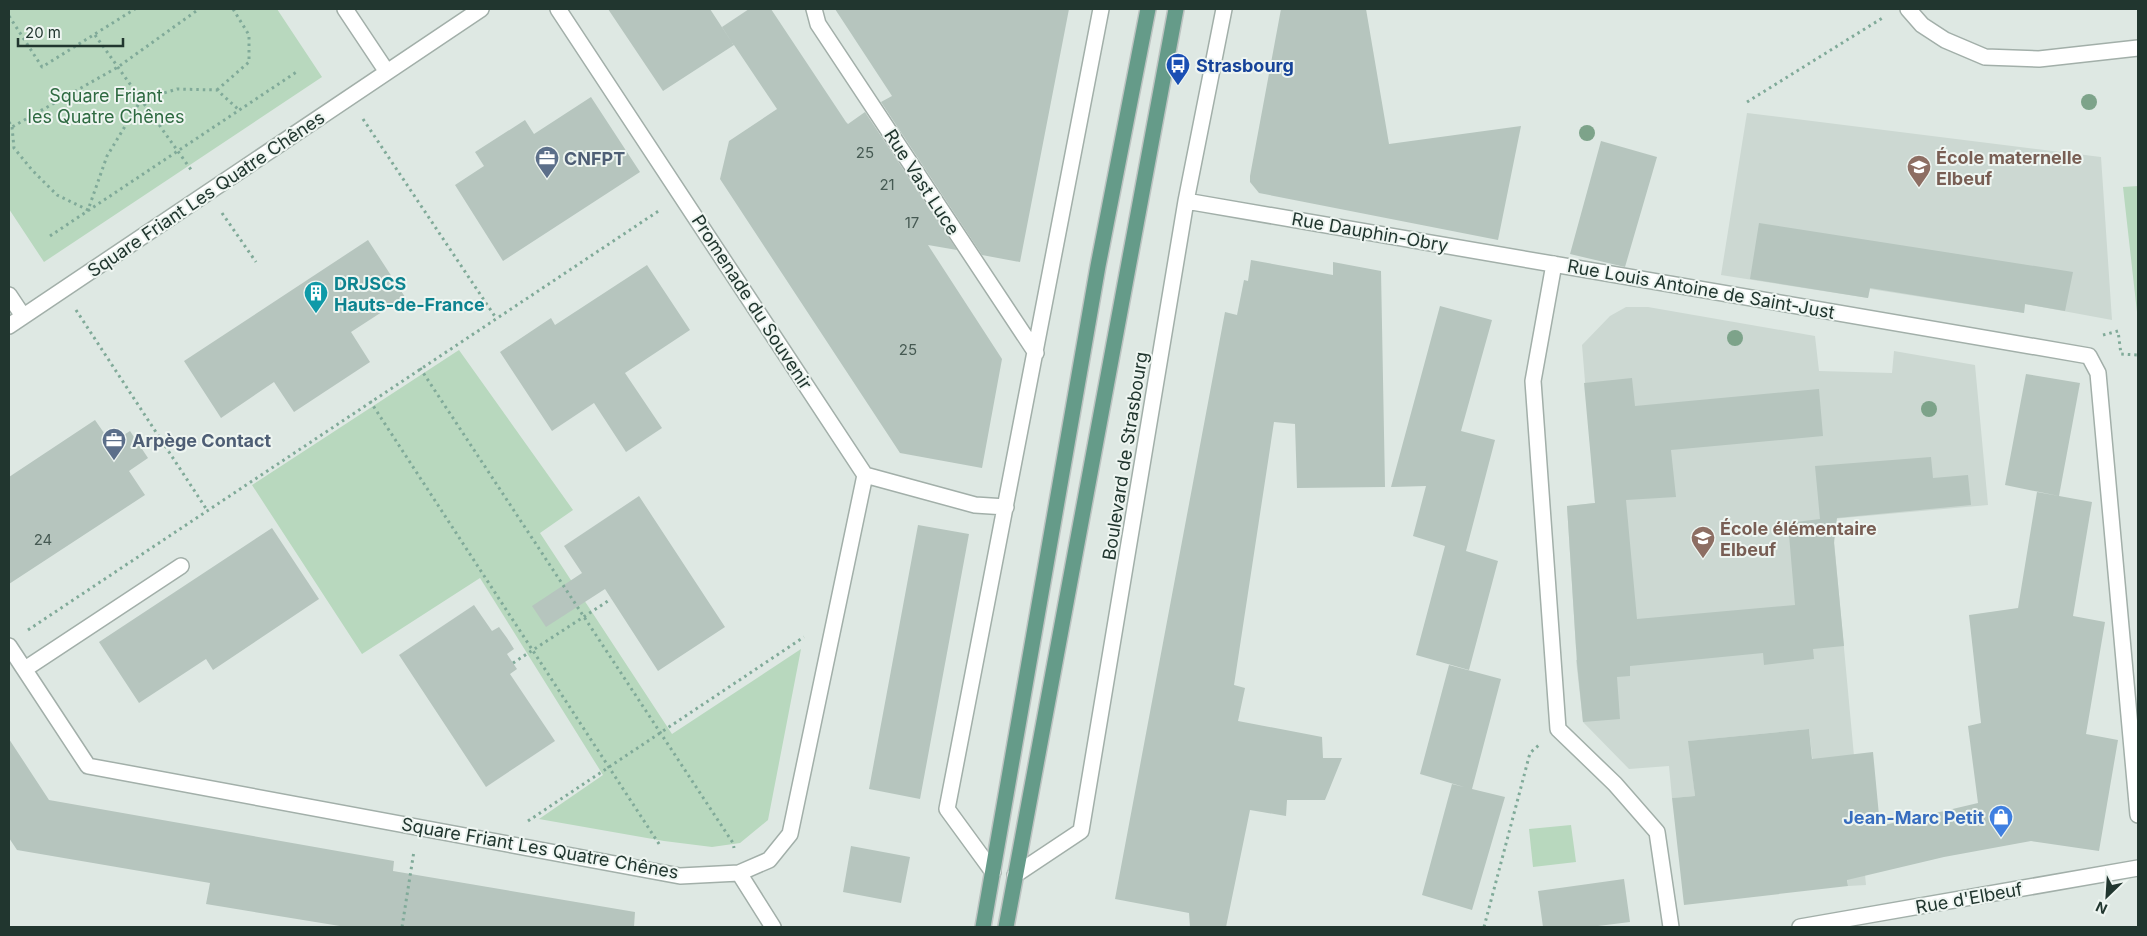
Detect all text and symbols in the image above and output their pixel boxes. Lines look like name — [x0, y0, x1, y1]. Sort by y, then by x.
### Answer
scale bar — [18, 15, 122, 47]
text: 20 m — [25, 23, 61, 42]
bus stop icon: Strasbourg — [1165, 52, 1191, 86]
place label: Strasbourg — [1196, 55, 1294, 76]
park label: Square Friant les Quatre Chênes — [28, 85, 184, 127]
street label: Square Friant Les Quatre Chênes — [84, 107, 328, 281]
street label: Rue Vast Luce — [880, 125, 964, 239]
house number: 25 — [856, 143, 874, 162]
office icon: CNFPT — [534, 145, 560, 179]
place label: École maternelle Elbeuf — [1936, 147, 2083, 189]
place label: CNFPT — [564, 148, 625, 169]
school or university icon: École maternelle Elbeuf — [1906, 154, 1932, 188]
house number: 21 — [879, 175, 895, 194]
street label: Rue Dauphin-Obry — [1290, 208, 1450, 256]
street label: Promenade du Souvenir — [688, 211, 817, 393]
house number: 17 — [905, 213, 919, 232]
street label: Rue Louis Antoine de Saint-Just — [1566, 255, 1836, 323]
place label: DRJSCS Hauts-de-France — [334, 273, 485, 315]
building icon: DRJSCS Hauts-de-France — [303, 280, 329, 314]
house number: 25 — [899, 340, 917, 359]
street label: Boulevard de Strasbourg — [1098, 350, 1152, 562]
office icon: Arpège Contact — [101, 427, 127, 461]
place label: Arpège Contact — [132, 430, 272, 451]
place label: École élémentaire Elbeuf — [1720, 518, 1877, 560]
school or university icon: École élémentaire Elbeuf — [1690, 525, 1716, 559]
house number: 24 — [34, 530, 52, 549]
shop icon: Jean-Marc Petit — [1988, 804, 2014, 838]
place label: Jean-Marc Petit — [1843, 807, 1984, 828]
street label: Square Friant Les Quatre Chênes — [400, 813, 680, 883]
north arrow — [2082, 871, 2132, 921]
street label: Rue d'Elbeuf — [1914, 878, 2024, 918]
text: N — [2093, 898, 2110, 918]

